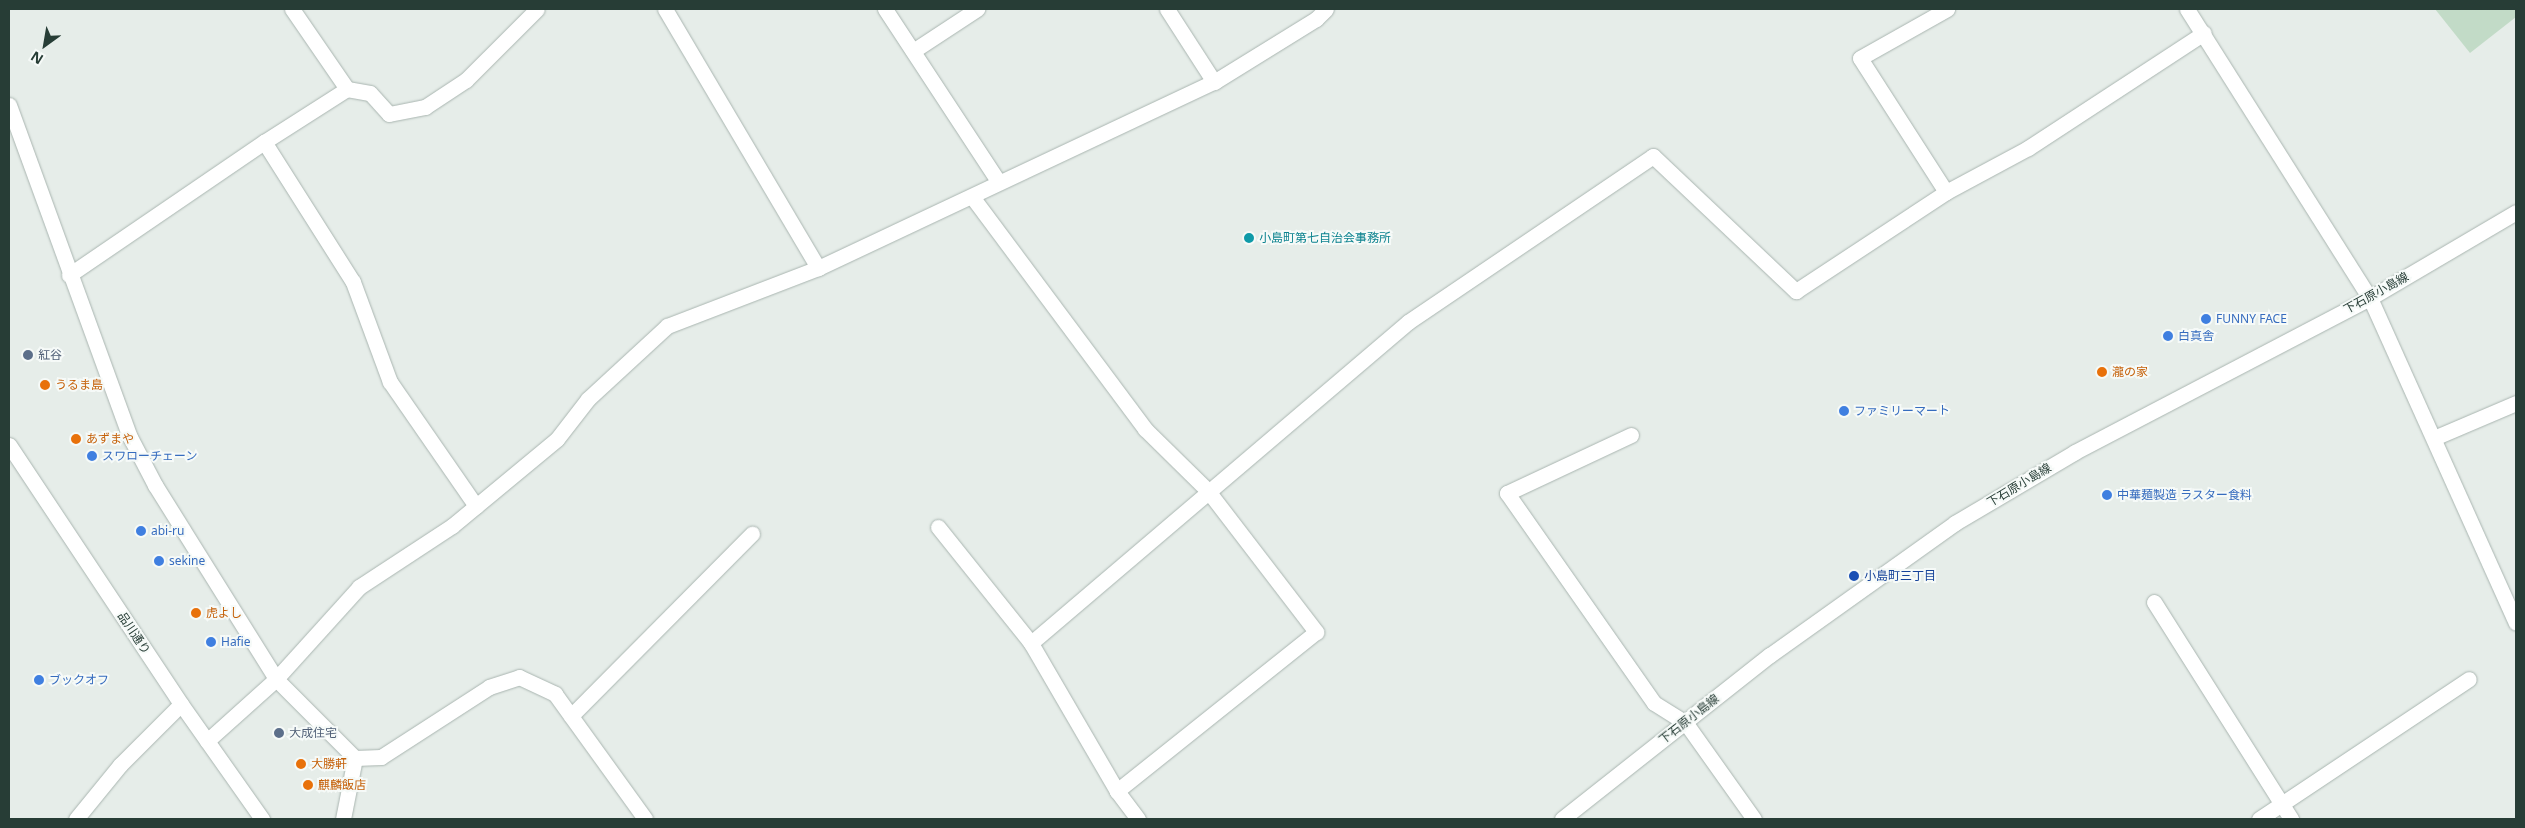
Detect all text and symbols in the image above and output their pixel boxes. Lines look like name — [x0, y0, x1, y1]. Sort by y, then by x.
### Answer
north arrow — [20, 20, 70, 70]
text: N — [27, 47, 47, 69]
place label: 小島町第七自治会事務所 — [1259, 231, 1391, 245]
marker: 小島町第七自治会事務所 — [1243, 232, 1255, 244]
street label: 下石原小島線 — [2341, 269, 2411, 317]
place label: FUNNY FACE — [2216, 312, 2287, 326]
marker: FUNNY FACE — [2200, 313, 2212, 325]
place label: 白真舎 — [2178, 329, 2214, 343]
marker: 白真舎 — [2162, 330, 2174, 342]
place label: 紅谷 — [38, 348, 62, 362]
marker: 紅谷 — [22, 349, 34, 361]
place label: 瀧の家 — [2112, 365, 2148, 379]
marker: 瀧の家 — [2096, 366, 2108, 378]
place label: うるま島 — [55, 378, 103, 392]
marker: うるま島 — [39, 379, 51, 391]
place label: ファミリーマート — [1854, 404, 1950, 418]
marker: ファミリーマート — [1838, 405, 1850, 417]
place label: あずまや — [86, 432, 134, 446]
marker: あずまや — [70, 433, 82, 445]
place label: スワローチェーン — [102, 449, 198, 463]
marker: スワローチェーン — [86, 450, 98, 462]
street label: 下石原小島線 — [1984, 460, 2054, 510]
place label: 中華麺製造 ラスター食料 — [2117, 488, 2252, 502]
marker: 中華麺製造 ラスター食料 — [2101, 489, 2113, 501]
place label: abi-ru — [151, 524, 184, 538]
marker: abi-ru — [135, 525, 147, 537]
place label: sekine — [169, 554, 205, 568]
marker: sekine — [153, 555, 165, 567]
place label: 小島町三丁目 — [1864, 569, 1936, 583]
marker: 小島町三丁目 — [1848, 570, 1860, 582]
place label: 虎よし — [206, 606, 242, 620]
marker: 虎よし — [190, 607, 202, 619]
street label: 品川通り — [115, 609, 153, 657]
place label: Hafie — [221, 635, 251, 649]
marker: Hafie — [205, 636, 217, 648]
place label: ブックオフ — [49, 673, 109, 687]
marker: ブックオフ — [33, 674, 45, 686]
street label: 下石原小島線 — [1656, 691, 1722, 747]
place label: 大成住宅 — [289, 726, 337, 740]
marker: 大成住宅 — [273, 727, 285, 739]
place label: 大勝軒 — [311, 757, 347, 771]
marker: 大勝軒 — [295, 758, 307, 770]
place label: 麒麟飯店 — [318, 778, 366, 792]
marker: 麒麟飯店 — [302, 779, 314, 791]

